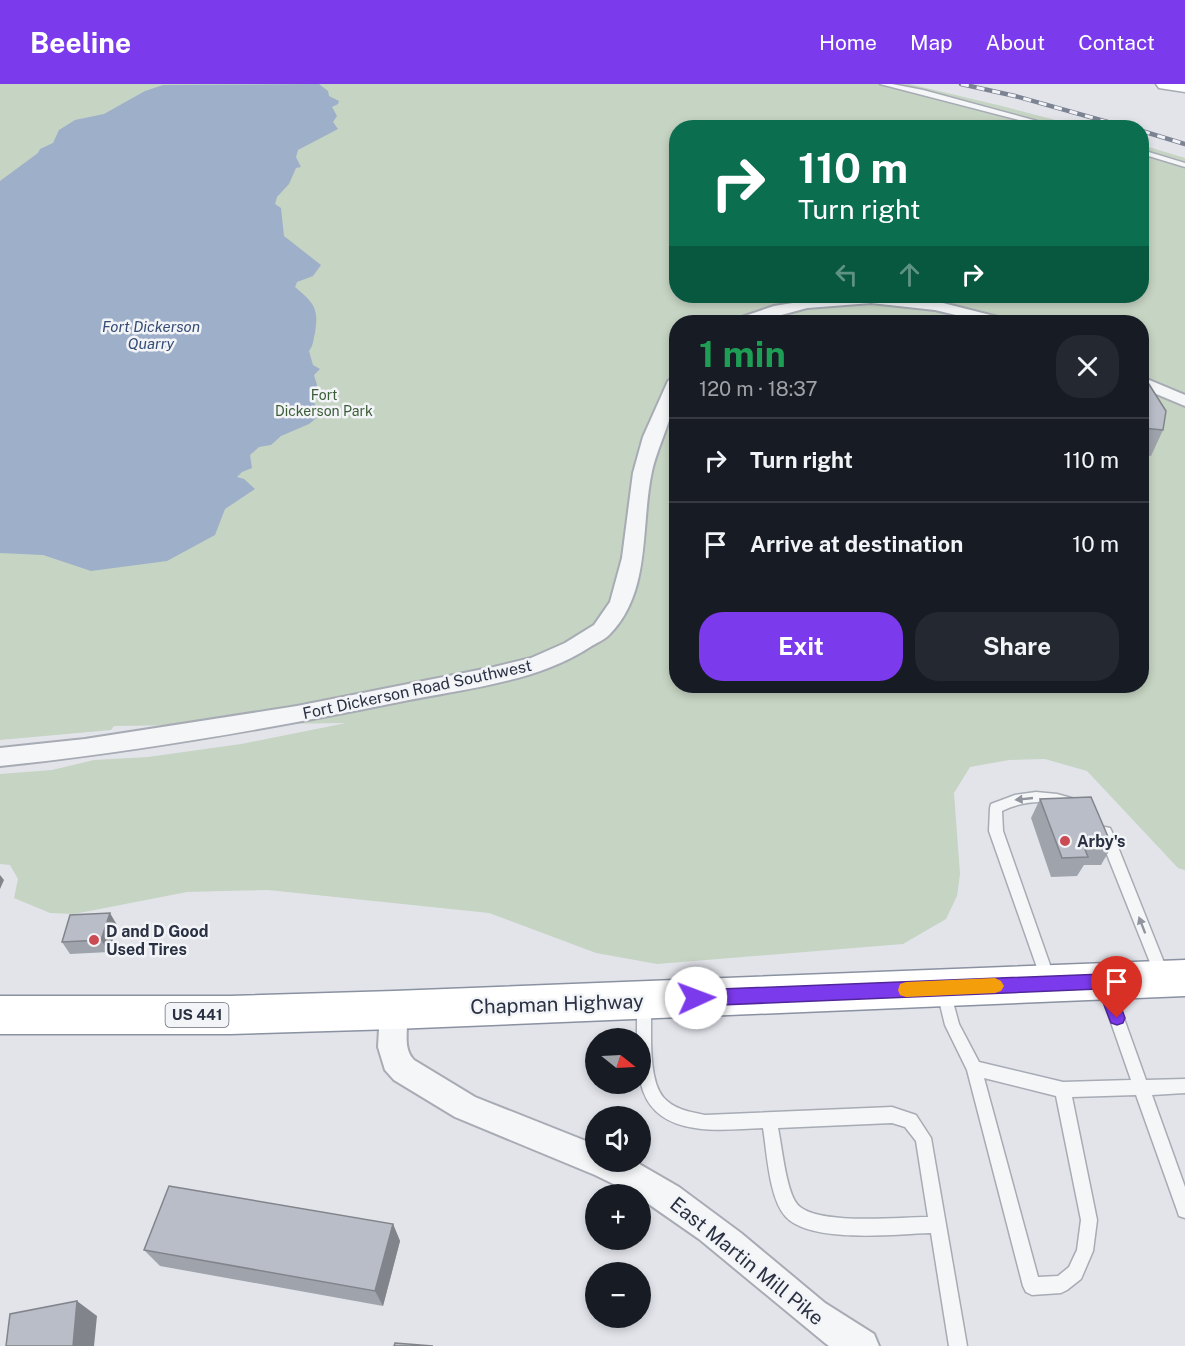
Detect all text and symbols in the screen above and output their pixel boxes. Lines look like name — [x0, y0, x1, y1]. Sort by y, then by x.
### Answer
text: Beeline — [30, 26, 131, 59]
text: Home — [819, 30, 877, 55]
text: Map — [910, 30, 953, 55]
text: About — [986, 30, 1045, 55]
text: Contact — [1078, 30, 1155, 55]
text: 110 m — [798, 143, 908, 192]
icon: right — [699, 144, 777, 222]
text: Turn right — [798, 193, 921, 225]
icon: left — [830, 258, 863, 291]
icon: ahead — [893, 258, 926, 291]
icon: right — [956, 258, 989, 291]
water label: Fort Dickerson Quarry — [102, 318, 200, 352]
text: 1 min — [699, 333, 786, 375]
button: close — [1056, 335, 1119, 398]
text: 120 m · 18:37 — [699, 377, 817, 401]
park label: Fort Dickerson Park — [275, 387, 373, 419]
icon: right — [699, 444, 732, 477]
text: Turn right — [750, 447, 853, 473]
text: 110 m — [1063, 447, 1119, 473]
icon: arrive — [699, 528, 732, 561]
text: Arrive at destination — [750, 531, 963, 557]
text: 10 m — [1072, 531, 1119, 557]
button: Exit — [699, 612, 903, 681]
button: Share — [915, 612, 1119, 681]
street label: Fort Dickerson Road Southwest — [301, 656, 533, 723]
one-way arrow — [1014, 794, 1033, 804]
place label: Arby's — [1077, 832, 1125, 851]
marker: Arby's — [1058, 834, 1072, 848]
one-way arrow — [1137, 915, 1147, 933]
place label: D and D Good Used Tires — [106, 922, 208, 959]
marker: D and D Good Used Tires — [87, 933, 101, 947]
pin — [1091, 956, 1142, 1018]
icon: arrive — [1100, 965, 1133, 998]
position arrow — [664, 966, 728, 1030]
street label: Chapman Highway — [470, 989, 644, 1019]
road number: US 441 — [166, 1003, 228, 1027]
north arrow — [585, 1028, 651, 1094]
map controls — [585, 1028, 651, 1328]
button: sound — [585, 1106, 651, 1172]
button: + — [585, 1184, 651, 1250]
street label: East Martin Mill Pike — [665, 1192, 829, 1330]
button: − — [585, 1262, 651, 1328]

